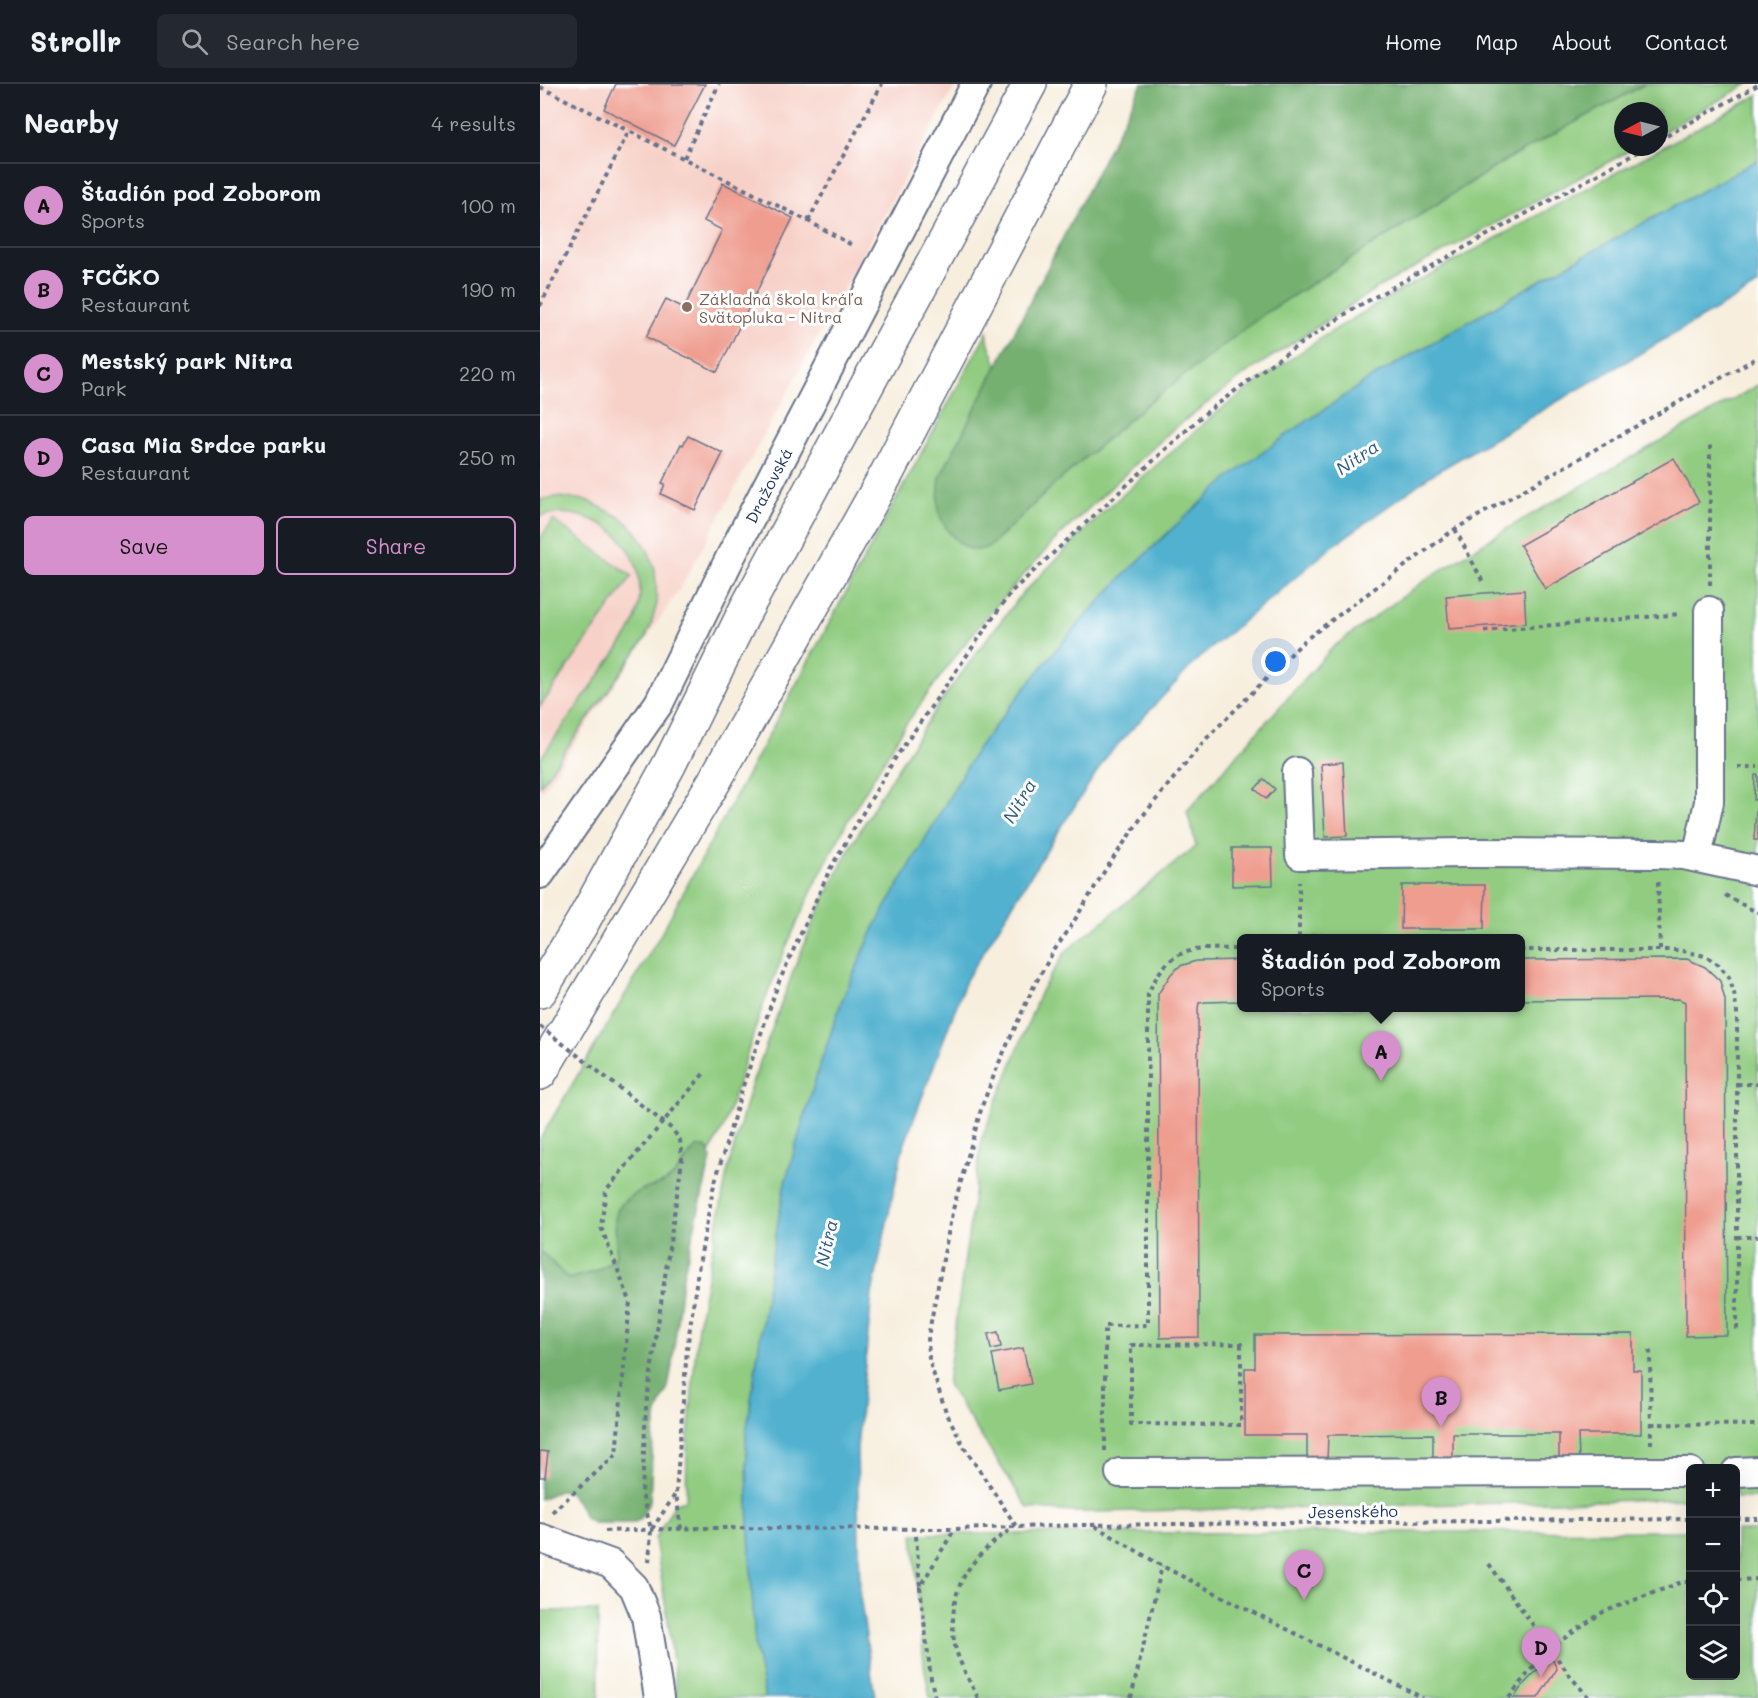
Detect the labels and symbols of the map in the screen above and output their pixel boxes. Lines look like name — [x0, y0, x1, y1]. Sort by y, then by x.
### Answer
north arrow — [1614, 102, 1668, 156]
place label: Základná škola kráľa Svätopluka - Nitra — [699, 288, 864, 327]
marker: Základná škola kráľa Svätopluka - Nitra — [680, 300, 694, 314]
water label: Nitra — [1331, 434, 1383, 480]
street label: Dražovská — [740, 444, 796, 526]
your location — [1261, 647, 1290, 676]
water label: Nitra — [997, 775, 1041, 827]
pin: A — [1362, 1032, 1400, 1081]
water label: Nitra — [809, 1218, 843, 1268]
pin: B — [1422, 1378, 1460, 1427]
street label: Jesenského — [1308, 1500, 1398, 1522]
pin: C — [1284, 1550, 1323, 1600]
pin: D — [1522, 1628, 1560, 1677]

